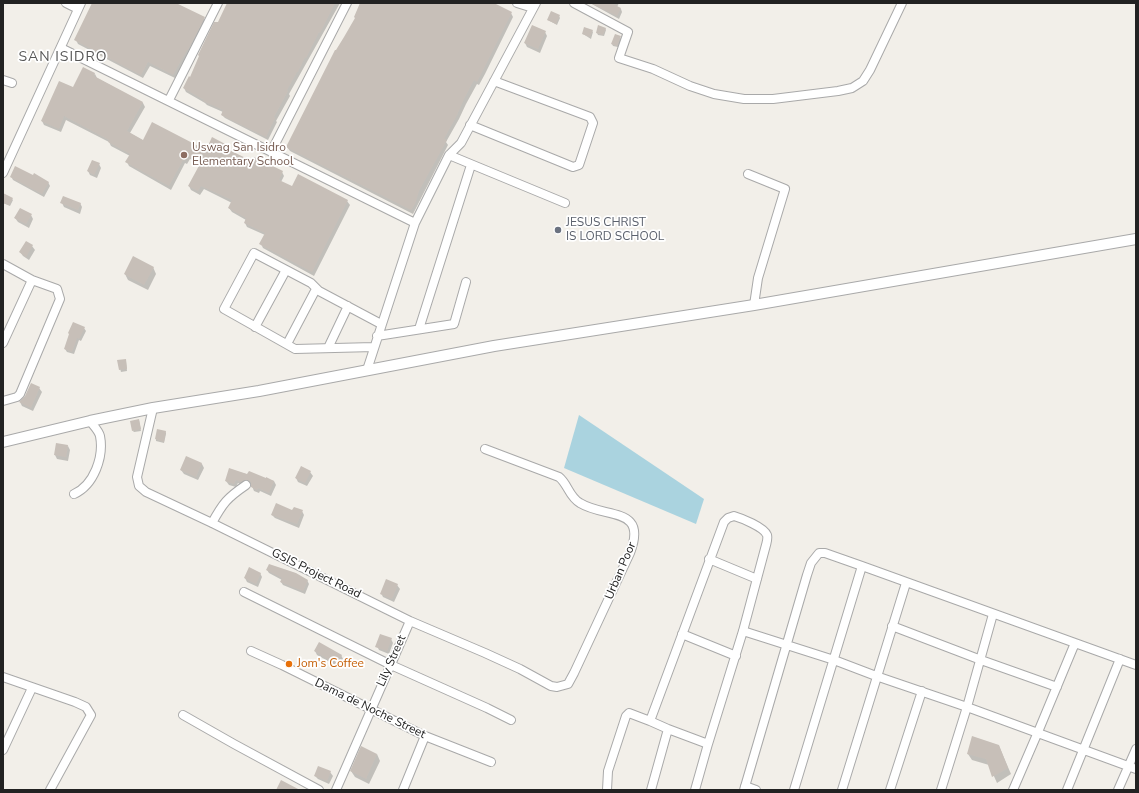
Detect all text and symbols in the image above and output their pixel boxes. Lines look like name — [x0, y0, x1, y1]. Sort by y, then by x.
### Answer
district label: SAN ISIDRO — [19, 50, 107, 66]
place label: Uswag San Isidro Elementary School — [192, 141, 293, 169]
marker: Uswag San Isidro Elementary School — [179, 150, 189, 160]
place label: JESUS CHRIST IS LORD SCHOOL — [566, 216, 664, 244]
marker: JESUS CHRIST IS LORD SCHOOL — [553, 225, 563, 235]
street label: Urban Poor — [602, 540, 640, 602]
street label: GSIS Project Road — [269, 546, 363, 602]
street label: Lily Street — [374, 633, 410, 689]
place label: Jom's Coffee — [297, 657, 364, 671]
marker: Jom's Coffee — [284, 659, 294, 669]
street label: Dama de Noche Street — [312, 676, 428, 742]

